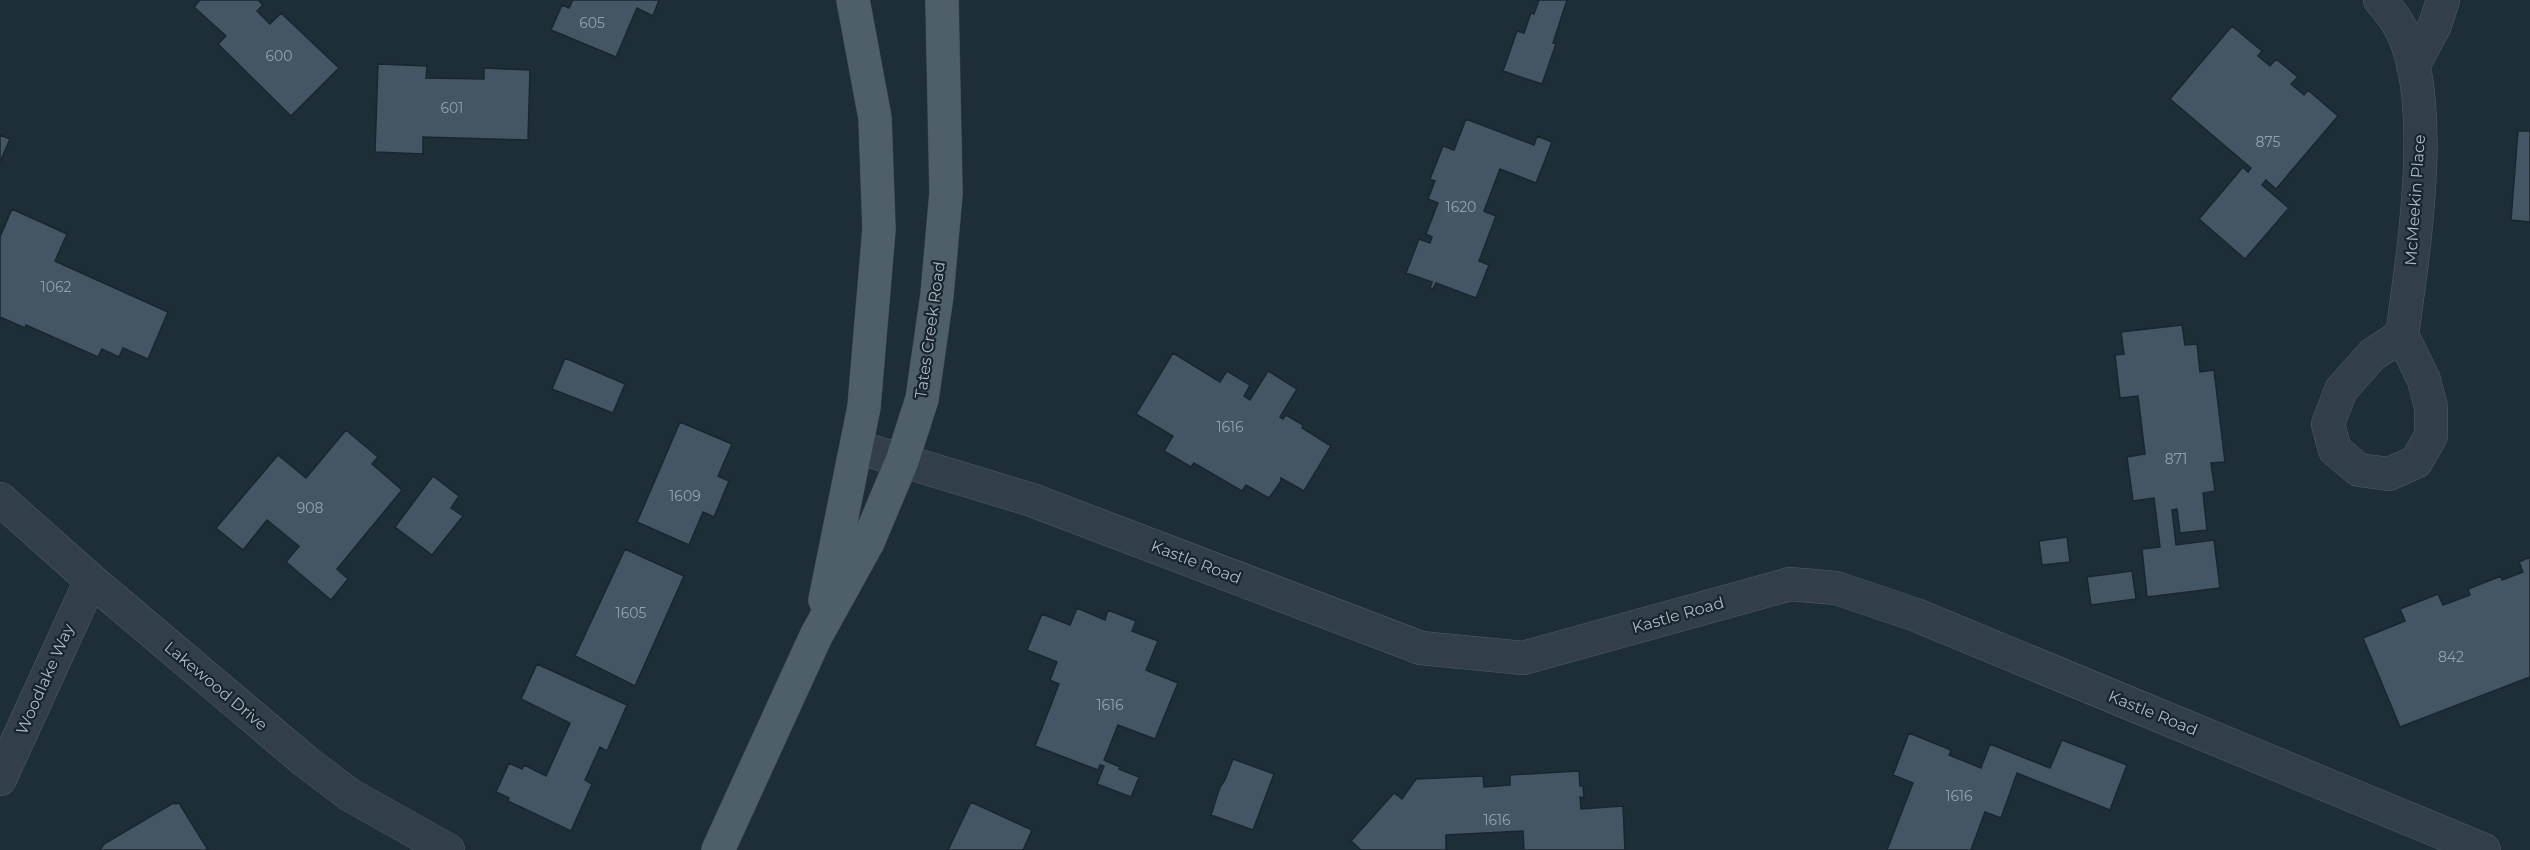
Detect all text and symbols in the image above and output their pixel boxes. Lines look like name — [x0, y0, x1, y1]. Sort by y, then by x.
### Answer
house number: 605 — [579, 14, 605, 32]
house number: 600 — [265, 47, 293, 65]
house number: 601 — [441, 99, 463, 117]
house number: 875 — [2256, 133, 2280, 151]
street label: McMeekin Place — [2401, 134, 2429, 266]
house number: 1620 — [1446, 198, 1476, 216]
street label: Tates Creek Road — [911, 260, 949, 400]
house number: 1062 — [41, 278, 71, 296]
house number: 1616 — [1216, 418, 1244, 436]
house number: 871 — [2165, 450, 2187, 468]
house number: 1609 — [669, 487, 701, 505]
house number: 908 — [297, 499, 323, 517]
street label: Kastle Road — [1148, 536, 1244, 588]
street label: Kastle Road — [1630, 593, 1726, 637]
house number: 1605 — [616, 604, 646, 622]
street label: Woodlake Way — [12, 620, 78, 737]
street label: Lakewood Drive — [161, 637, 271, 735]
house number: 842 — [2438, 648, 2464, 666]
street label: Kastle Road — [2105, 686, 2201, 740]
house number: 1616 — [1096, 696, 1124, 714]
house number: 1616 — [1945, 787, 1973, 805]
house number: 1616 — [1483, 811, 1511, 829]

